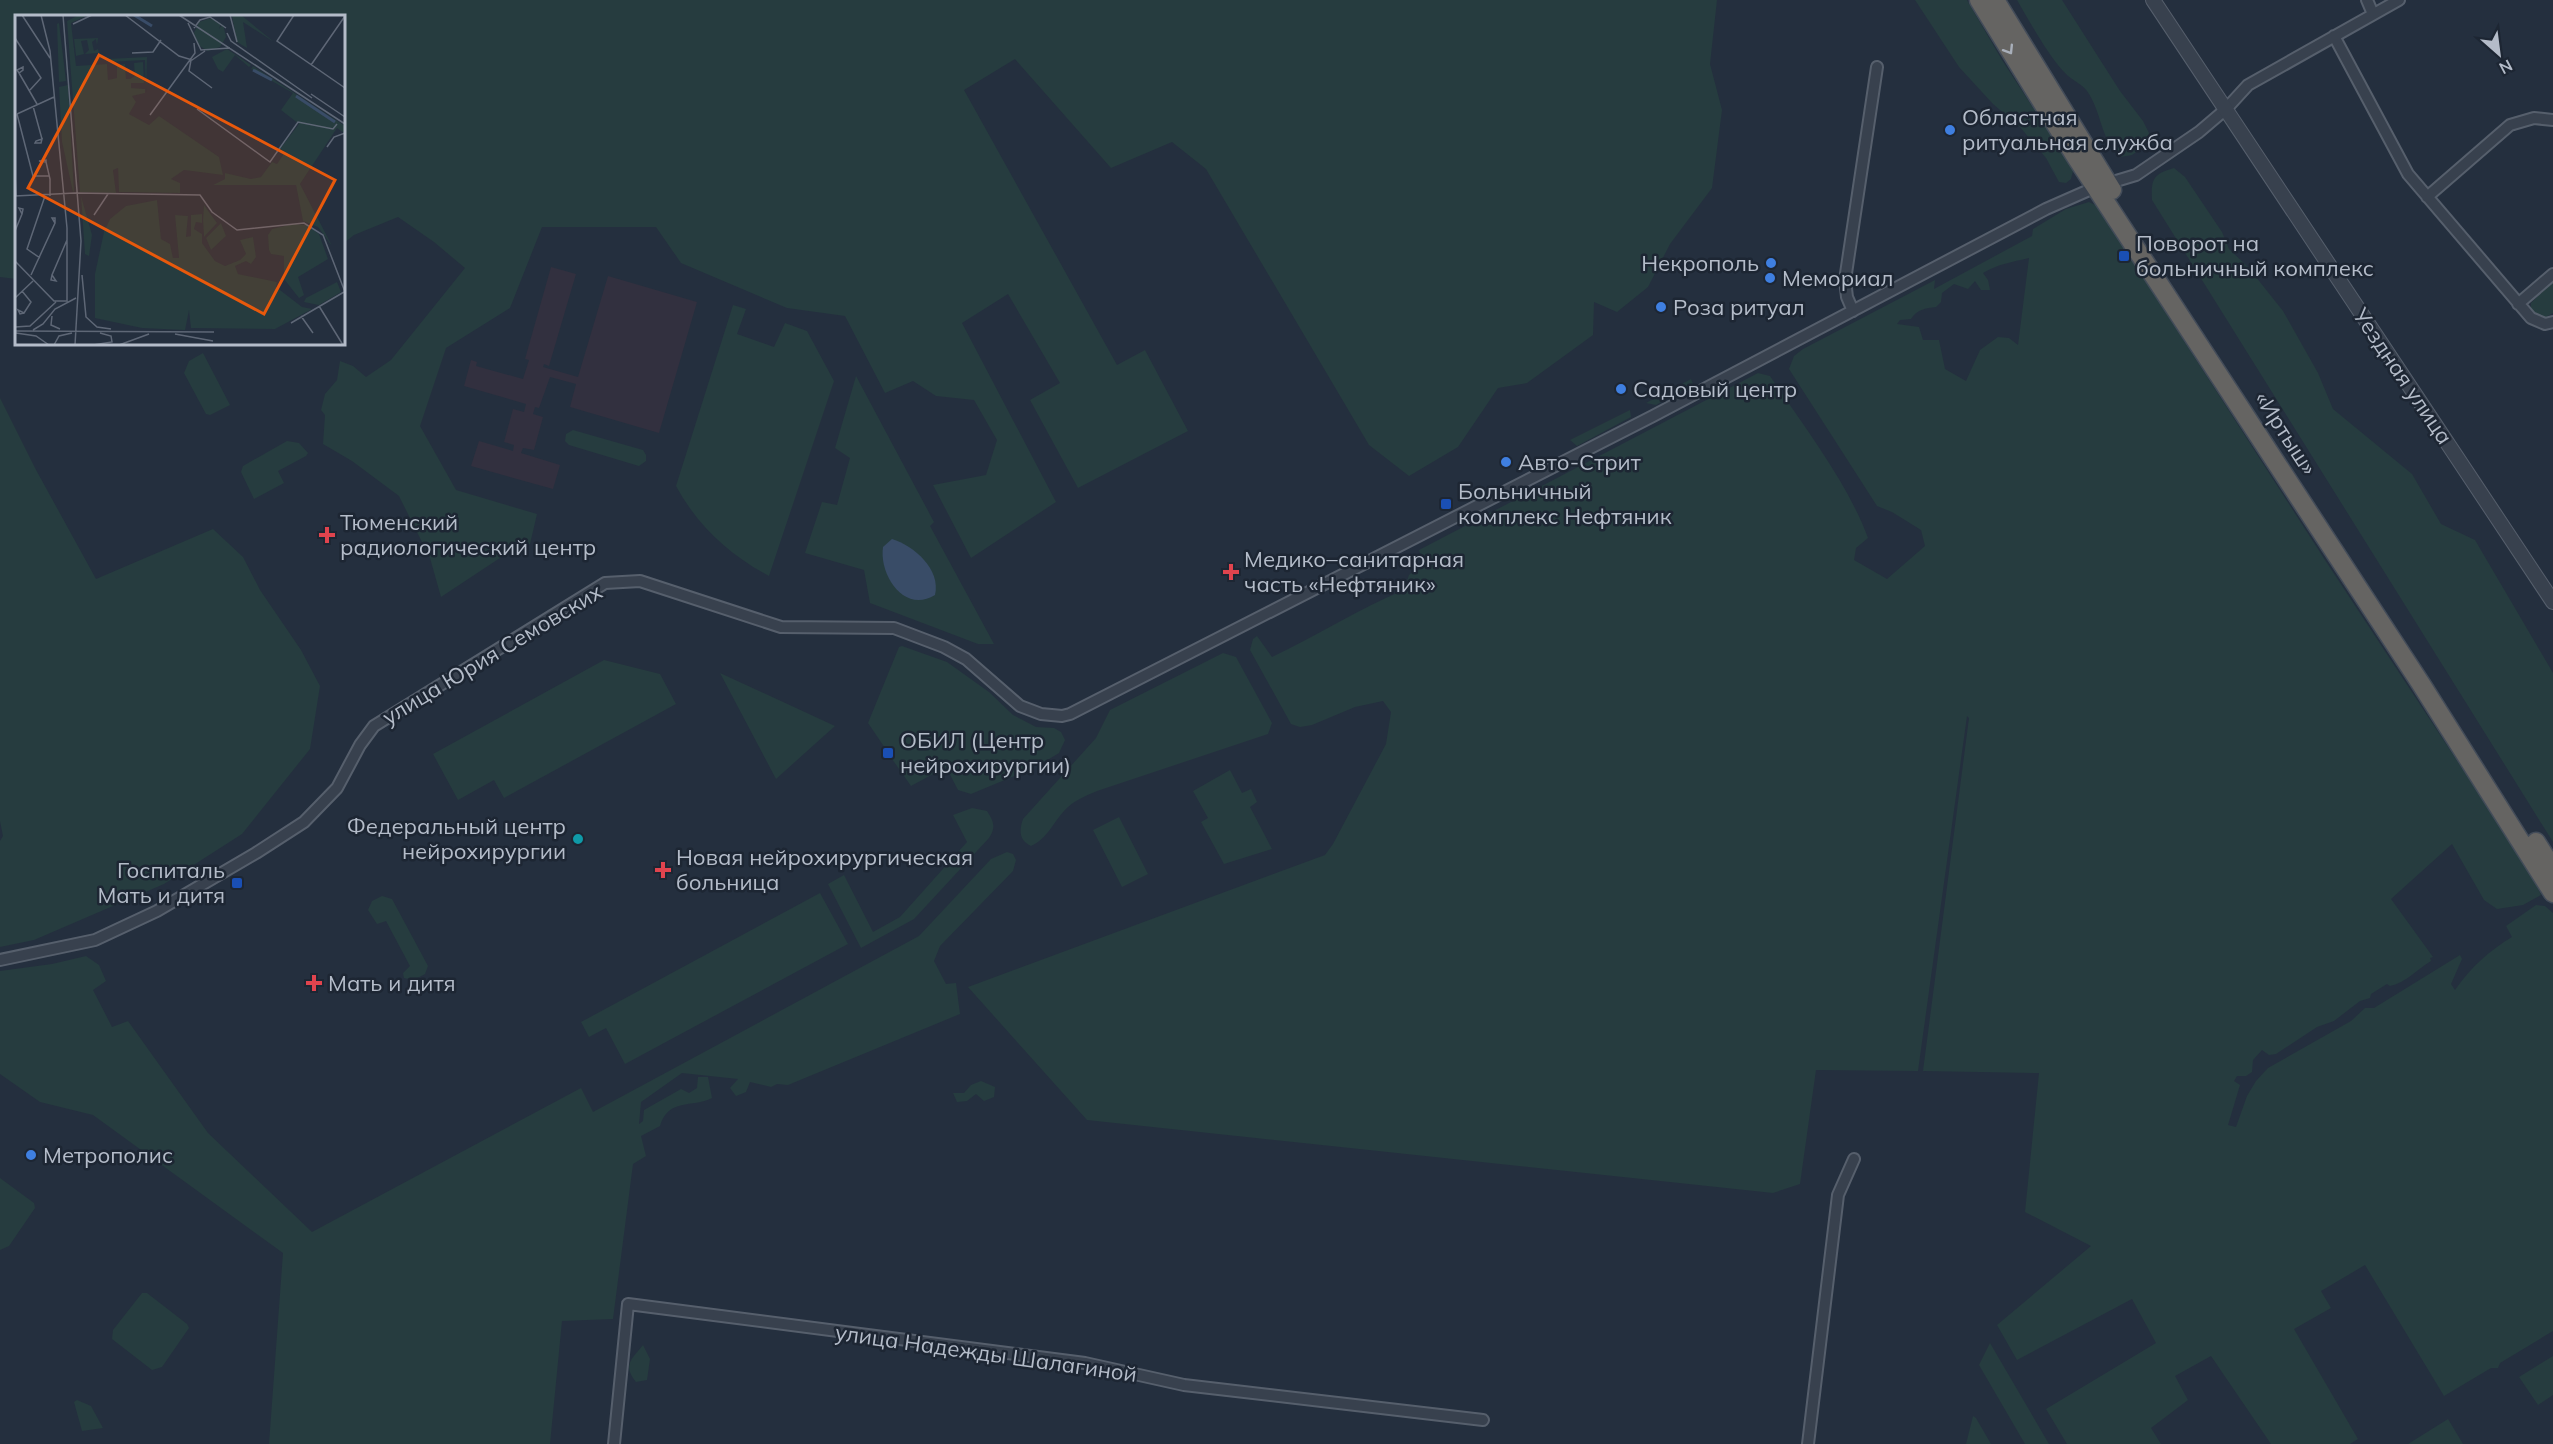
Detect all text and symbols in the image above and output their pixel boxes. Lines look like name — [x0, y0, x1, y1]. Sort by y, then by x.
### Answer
inset map — [15, 15, 345, 345]
north arrow — [2469, 24, 2529, 84]
one-way arrow — [2002, 44, 2014, 54]
text: N — [2496, 56, 2516, 79]
place label: Областная ритуальная служба — [1962, 103, 2173, 156]
marker: Областная ритуальная служба — [1943, 123, 1957, 137]
place label: Поворот на больничный комплекс — [2136, 229, 2374, 282]
place label: Некрополь — [1641, 249, 1759, 277]
marker: Поворот на больничный комплекс — [2117, 249, 2131, 263]
marker: Некрополь — [1764, 256, 1778, 270]
place label: Мемориал — [1782, 264, 1894, 292]
marker: Мемориал — [1763, 271, 1777, 285]
place label: Роза ритуал — [1673, 293, 1805, 321]
marker: Роза ритуал — [1654, 300, 1668, 314]
street label: Уездная улица — [2346, 302, 2459, 450]
place label: Садовый центр — [1633, 375, 1797, 403]
marker: Садовый центр — [1614, 382, 1628, 396]
street label: «Иртыш» — [2249, 386, 2323, 480]
place label: Авто-Стрит — [1518, 448, 1641, 476]
marker: Авто-Стрит — [1499, 455, 1513, 469]
place label: Больничный комплекс Нефтяник — [1458, 477, 1672, 530]
marker: Больничный комплекс Нефтяник — [1439, 497, 1453, 511]
place label: Тюменский радиологический центр — [340, 508, 596, 561]
marker: Тюменский радиологический центр — [318, 526, 336, 544]
place label: Медико–санитарная часть «Нефтяник» — [1244, 545, 1464, 598]
marker: Медико–санитарная часть «Нефтяник» — [1222, 563, 1240, 581]
street label: улица Юрия Семовских — [377, 577, 607, 731]
place label: ОБИЛ (Центр нейрохирургии) — [900, 726, 1071, 779]
marker: ОБИЛ (Центр нейрохирургии) — [881, 746, 895, 760]
place label: Федеральный центр нейрохирургии — [347, 812, 566, 865]
marker: Федеральный центр нейрохирургии — [571, 832, 585, 846]
place label: Новая нейрохирургическая больница — [676, 843, 973, 896]
place label: Госпиталь Мать и дитя — [97, 856, 225, 909]
marker: Новая нейрохирургическая больница — [654, 861, 672, 879]
marker: Госпиталь Мать и дитя — [230, 876, 244, 890]
place label: Мать и дитя — [328, 969, 456, 997]
marker: Мать и дитя — [305, 974, 323, 992]
place label: Метрополис — [43, 1141, 173, 1169]
marker: Метрополис — [24, 1148, 38, 1162]
street label: улица Надежды Шалагиной — [833, 1318, 1139, 1388]

